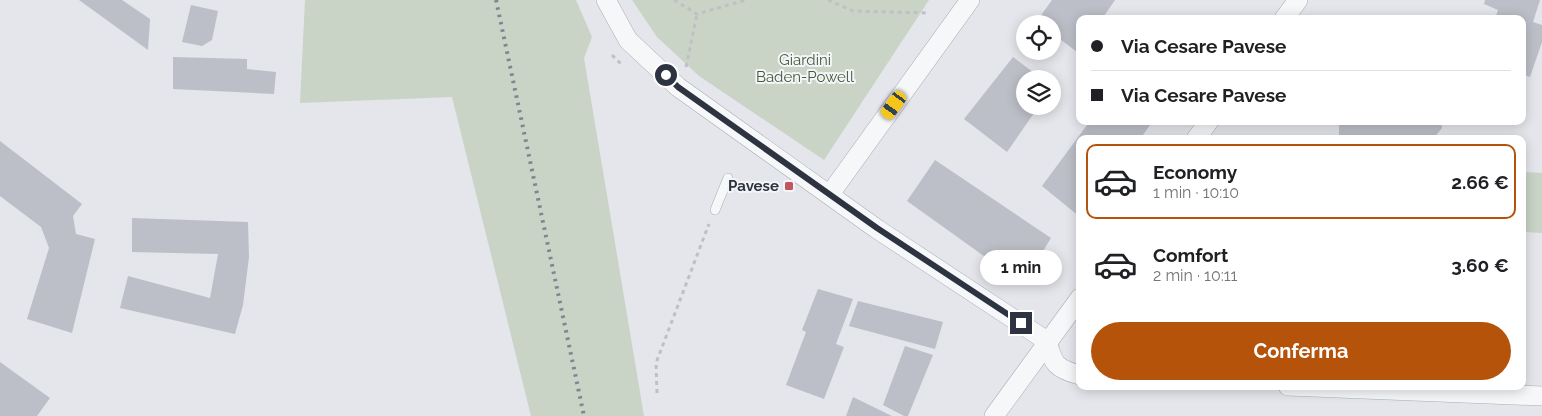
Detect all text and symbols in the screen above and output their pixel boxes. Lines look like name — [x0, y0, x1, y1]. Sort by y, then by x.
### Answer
map controls — [1016, 15, 1061, 115]
button: locate — [1016, 15, 1061, 60]
text: Via Cesare Pavese — [1121, 35, 1287, 57]
park label: Giardini Baden-Powell — [756, 51, 855, 86]
route start — [655, 64, 677, 86]
button: layers — [1016, 70, 1061, 115]
text: Via Cesare Pavese — [1121, 84, 1287, 106]
car — [879, 88, 908, 122]
icon: car — [1093, 159, 1138, 204]
text: Economy — [1153, 161, 1237, 183]
text: 2.66 € — [1451, 171, 1509, 193]
place label: Pavese — [728, 177, 779, 195]
marker: Pavese — [783, 180, 795, 192]
text: 1 min · 10:10 — [1153, 183, 1239, 202]
icon: car — [1093, 242, 1138, 287]
text: Comfort — [1153, 244, 1228, 266]
callout: 1 min — [980, 250, 1062, 286]
text: 3.60 € — [1451, 254, 1509, 276]
text: 1 min — [1001, 258, 1041, 277]
text: 2 min · 10:11 — [1153, 266, 1237, 285]
route end — [1010, 312, 1032, 334]
button: Conferma — [1091, 322, 1511, 380]

